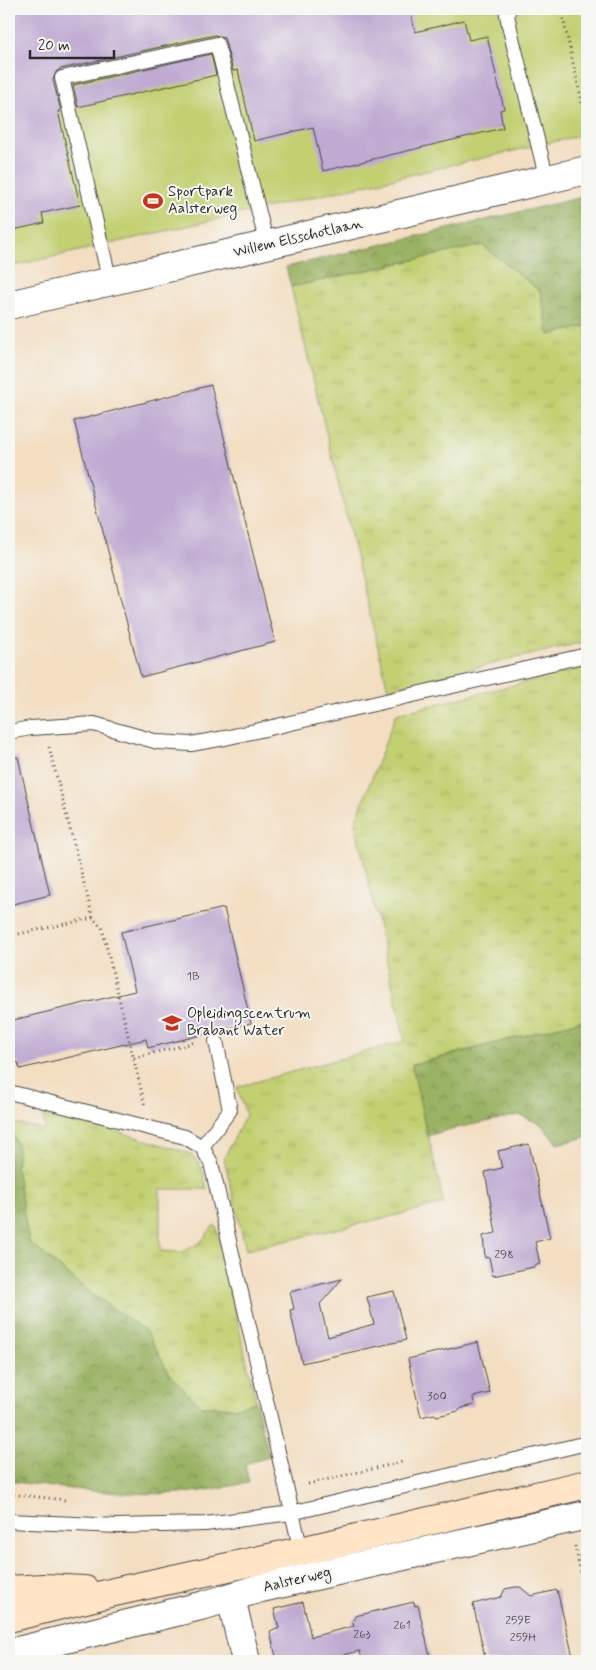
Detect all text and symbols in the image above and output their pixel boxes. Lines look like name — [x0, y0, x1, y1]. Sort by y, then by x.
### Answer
scale bar — [30, 28, 114, 60]
text: 20 m — [38, 36, 70, 56]
place label: Sportpark Aalsterweg — [168, 182, 237, 220]
sports icon: Sportpark Aalsterweg — [142, 190, 164, 212]
street label: Willem Elsschotlaan — [231, 213, 365, 263]
house number: 1B — [187, 969, 200, 985]
place label: Opleidingscentrum Brabant Water — [187, 1004, 311, 1041]
school or university icon: Opleidingscentrum Brabant Water — [161, 1012, 183, 1034]
house number: 298 — [494, 1247, 514, 1263]
house number: 300 — [427, 1389, 447, 1405]
street label: Aalsterweg — [261, 1562, 333, 1599]
house number: 259E — [505, 1613, 531, 1629]
house number: 261 — [393, 1618, 411, 1634]
house number: 263 — [353, 1627, 371, 1643]
house number: 259H — [510, 1630, 536, 1646]

